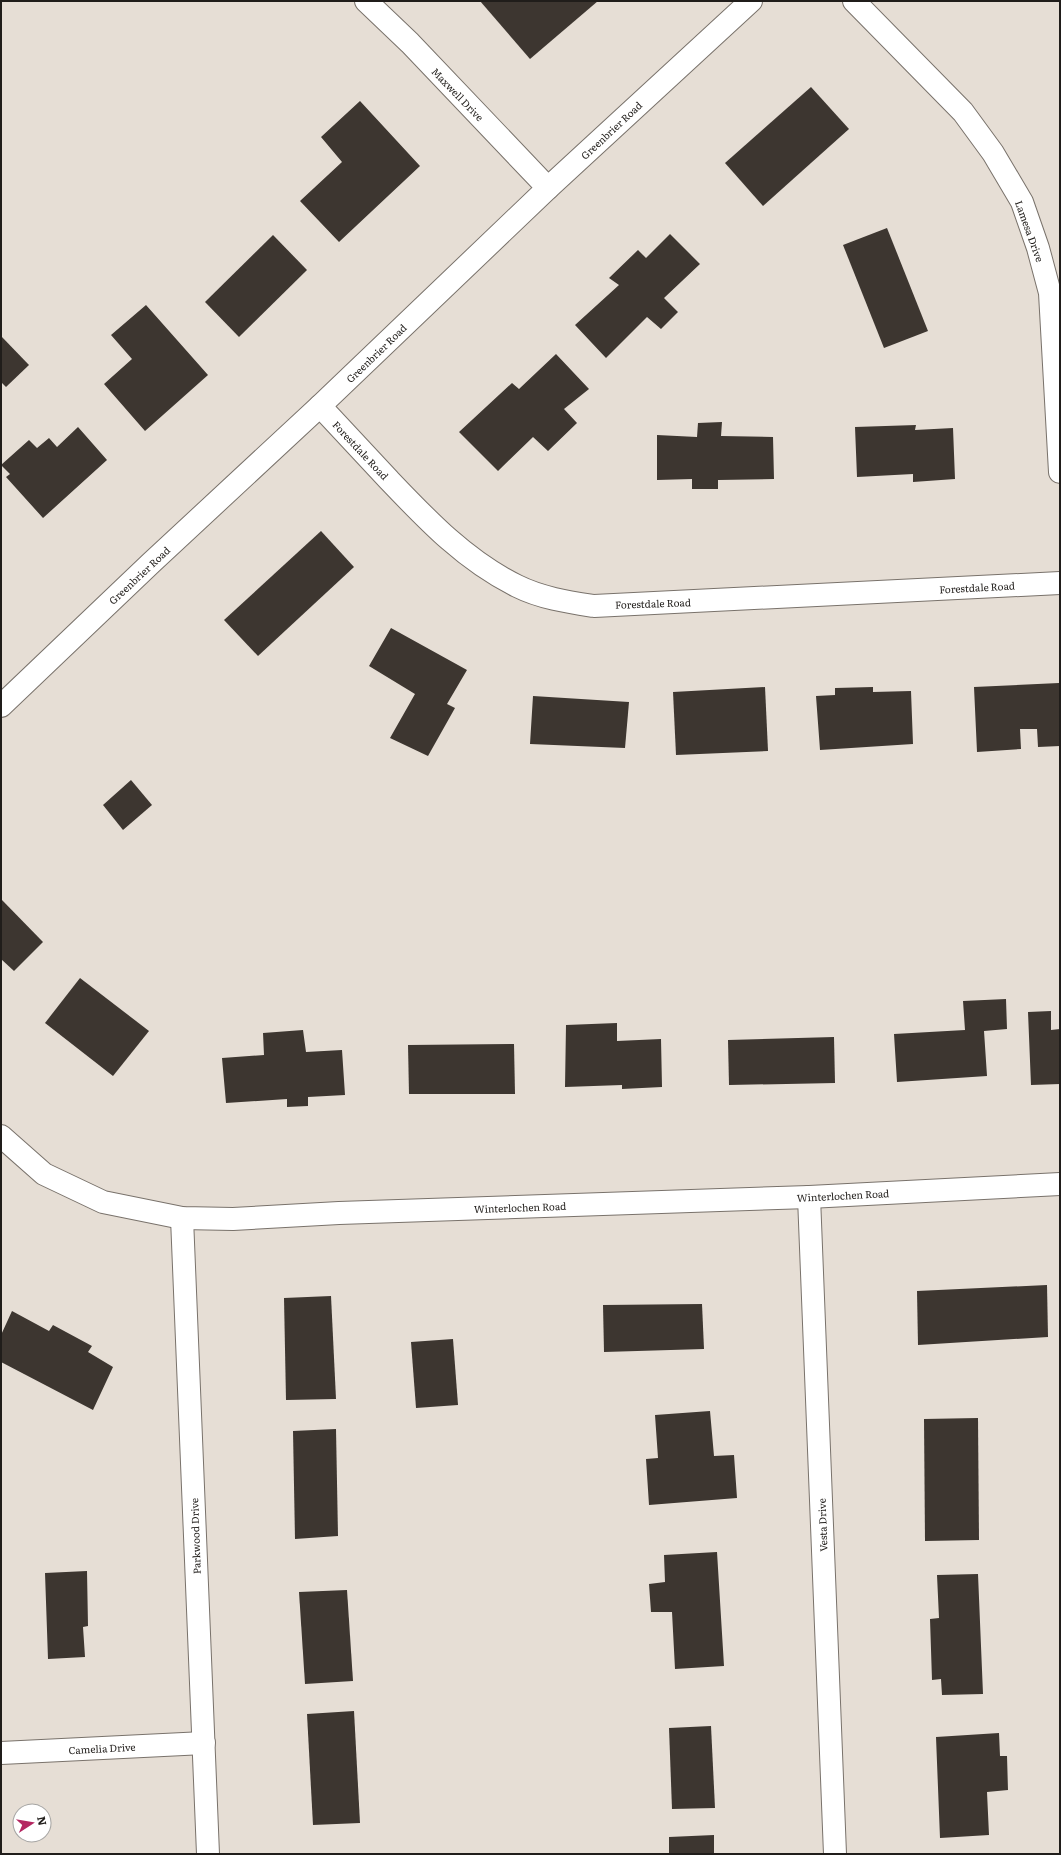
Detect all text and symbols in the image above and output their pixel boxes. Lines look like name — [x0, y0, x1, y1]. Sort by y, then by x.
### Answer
street label: Maxwell Drive — [429, 64, 487, 124]
street label: Greenbrier Road — [577, 98, 645, 162]
street label: Lamesa Drive — [1012, 198, 1048, 264]
street label: Greenbrier Road — [342, 320, 410, 386]
street label: Forestdale Road — [330, 417, 392, 483]
street label: Greenbrier Road — [105, 543, 173, 607]
street label: Forestdale Road — [939, 578, 1015, 596]
street label: Forestdale Road — [615, 594, 691, 612]
street label: Winterlochen Road — [796, 1185, 890, 1205]
street label: Winterlochen Road — [473, 1198, 567, 1216]
street label: Parkwood Drive — [186, 1498, 204, 1574]
street label: Vesta Drive — [814, 1498, 830, 1552]
street label: Camelia Drive — [68, 1739, 136, 1757]
north arrow — [12, 1803, 52, 1843]
text: N — [34, 1815, 52, 1827]

